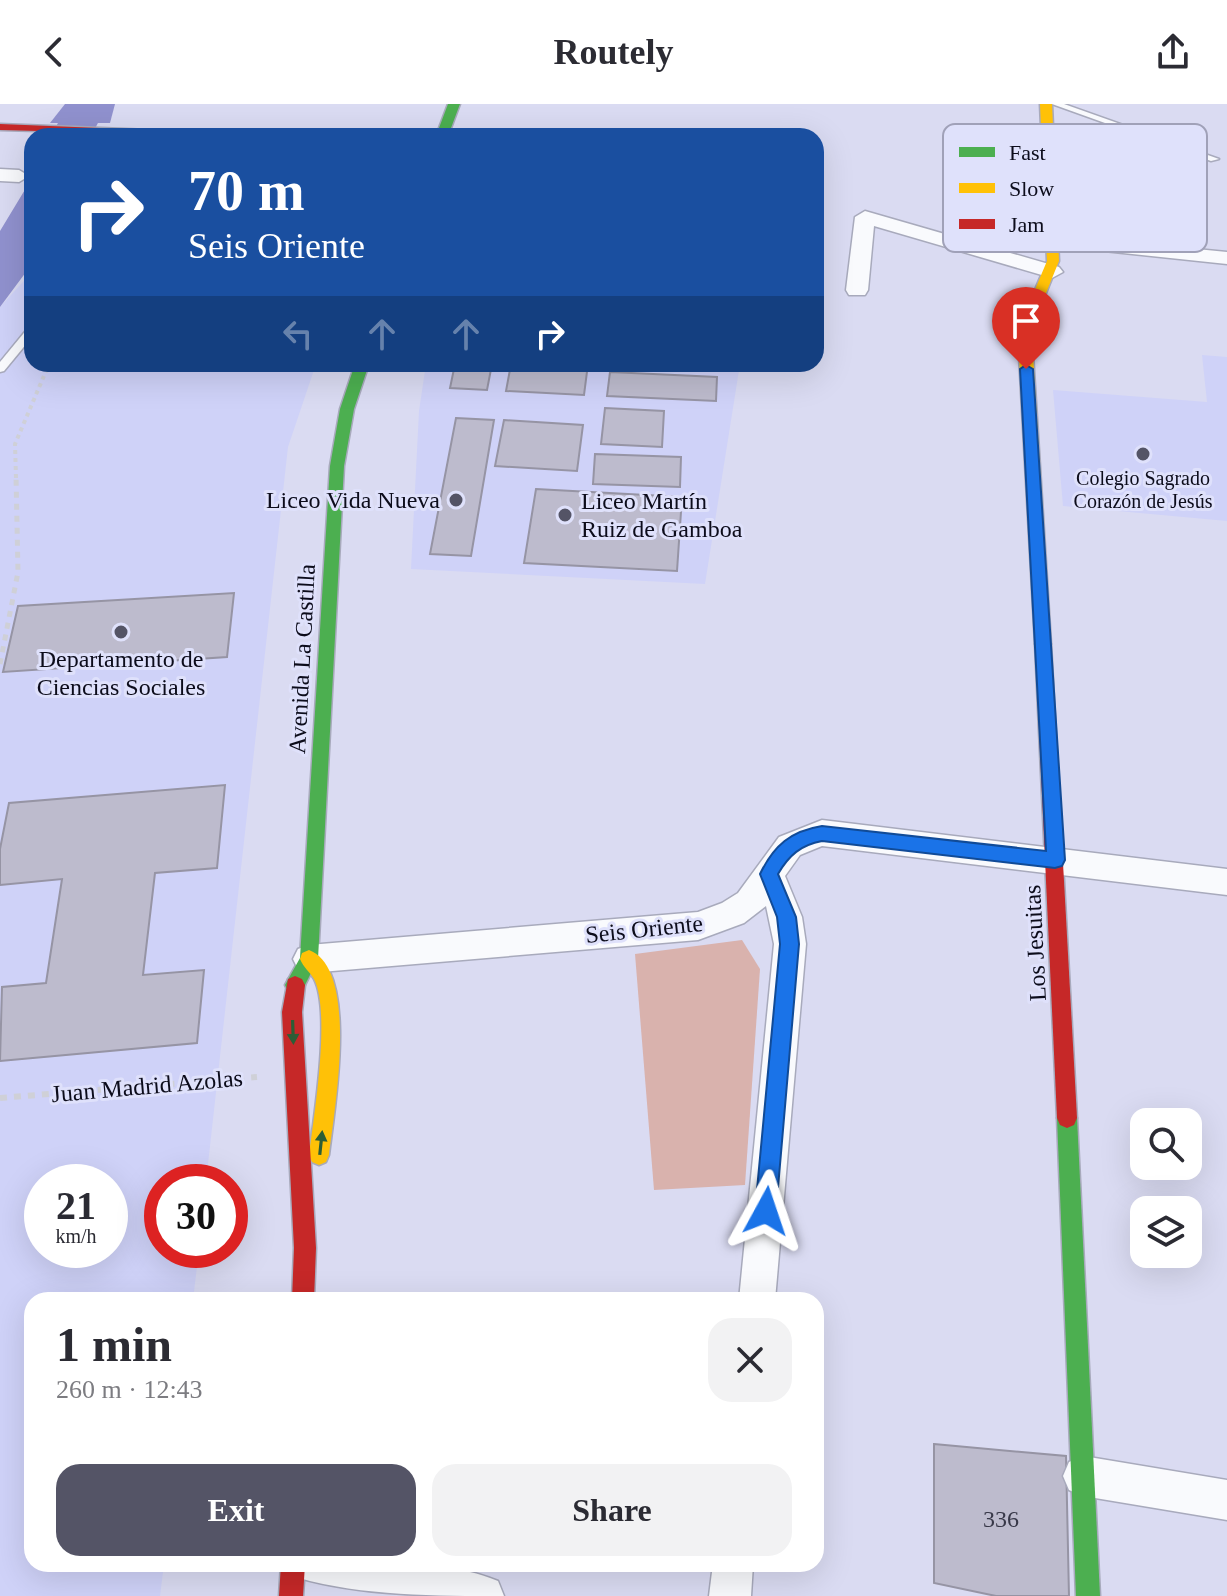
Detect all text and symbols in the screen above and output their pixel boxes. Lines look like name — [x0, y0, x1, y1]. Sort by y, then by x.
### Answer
icon: back — [32, 30, 76, 74]
icon: share — [1151, 30, 1195, 74]
text: Routely — [554, 32, 674, 72]
legend — [943, 124, 1207, 252]
text: Fast — [1009, 140, 1046, 165]
icon: right — [56, 160, 160, 264]
text: 70 m — [188, 160, 305, 222]
text: Slow — [1009, 176, 1054, 201]
text: Jam — [1009, 212, 1044, 237]
text: Seis Oriente — [188, 226, 365, 266]
pin — [992, 287, 1060, 369]
icon: arrive — [1004, 299, 1048, 343]
icon: left — [276, 312, 320, 356]
icon: ahead — [360, 312, 404, 356]
icon: ahead — [444, 312, 488, 356]
icon: right — [528, 312, 572, 356]
marker: Colegio Sagrado Corazón de Jesús — [1134, 445, 1152, 463]
place label: Colegio Sagrado Corazón de Jesús — [1074, 467, 1213, 512]
place label: Liceo Vida Nueva — [266, 487, 440, 513]
place label: Liceo Martín Ruiz de Gamboa — [581, 488, 743, 542]
marker: Liceo Vida Nueva — [447, 491, 465, 509]
marker: Liceo Martín Ruiz de Gamboa — [556, 506, 574, 524]
street label: Avenida La Castilla — [284, 563, 320, 755]
marker: Departamento de Ciencias Sociales — [112, 623, 130, 641]
place label: Departamento de Ciencias Sociales — [37, 646, 205, 700]
street label: Los Jesuitas — [1019, 884, 1051, 1002]
street label: Seis Oriente — [584, 910, 704, 948]
one-way arrow — [286, 1020, 299, 1045]
street label: Juan Madrid Azolas — [50, 1065, 244, 1107]
map controls — [1130, 1108, 1202, 1268]
button: search — [1130, 1108, 1202, 1180]
one-way arrow — [314, 1130, 327, 1155]
speed limit sign: 30 — [144, 1164, 248, 1268]
position arrow — [724, 1169, 808, 1253]
text: 21 — [56, 1183, 96, 1228]
button: layers — [1130, 1196, 1202, 1268]
text: km/h — [55, 1225, 97, 1247]
text: 1 min — [56, 1318, 172, 1371]
button: close — [708, 1318, 792, 1402]
text: 260 m · 12:43 — [56, 1375, 203, 1404]
button: Exit — [56, 1464, 416, 1556]
button: Share — [432, 1464, 792, 1556]
house number: 336 — [983, 1506, 1019, 1532]

